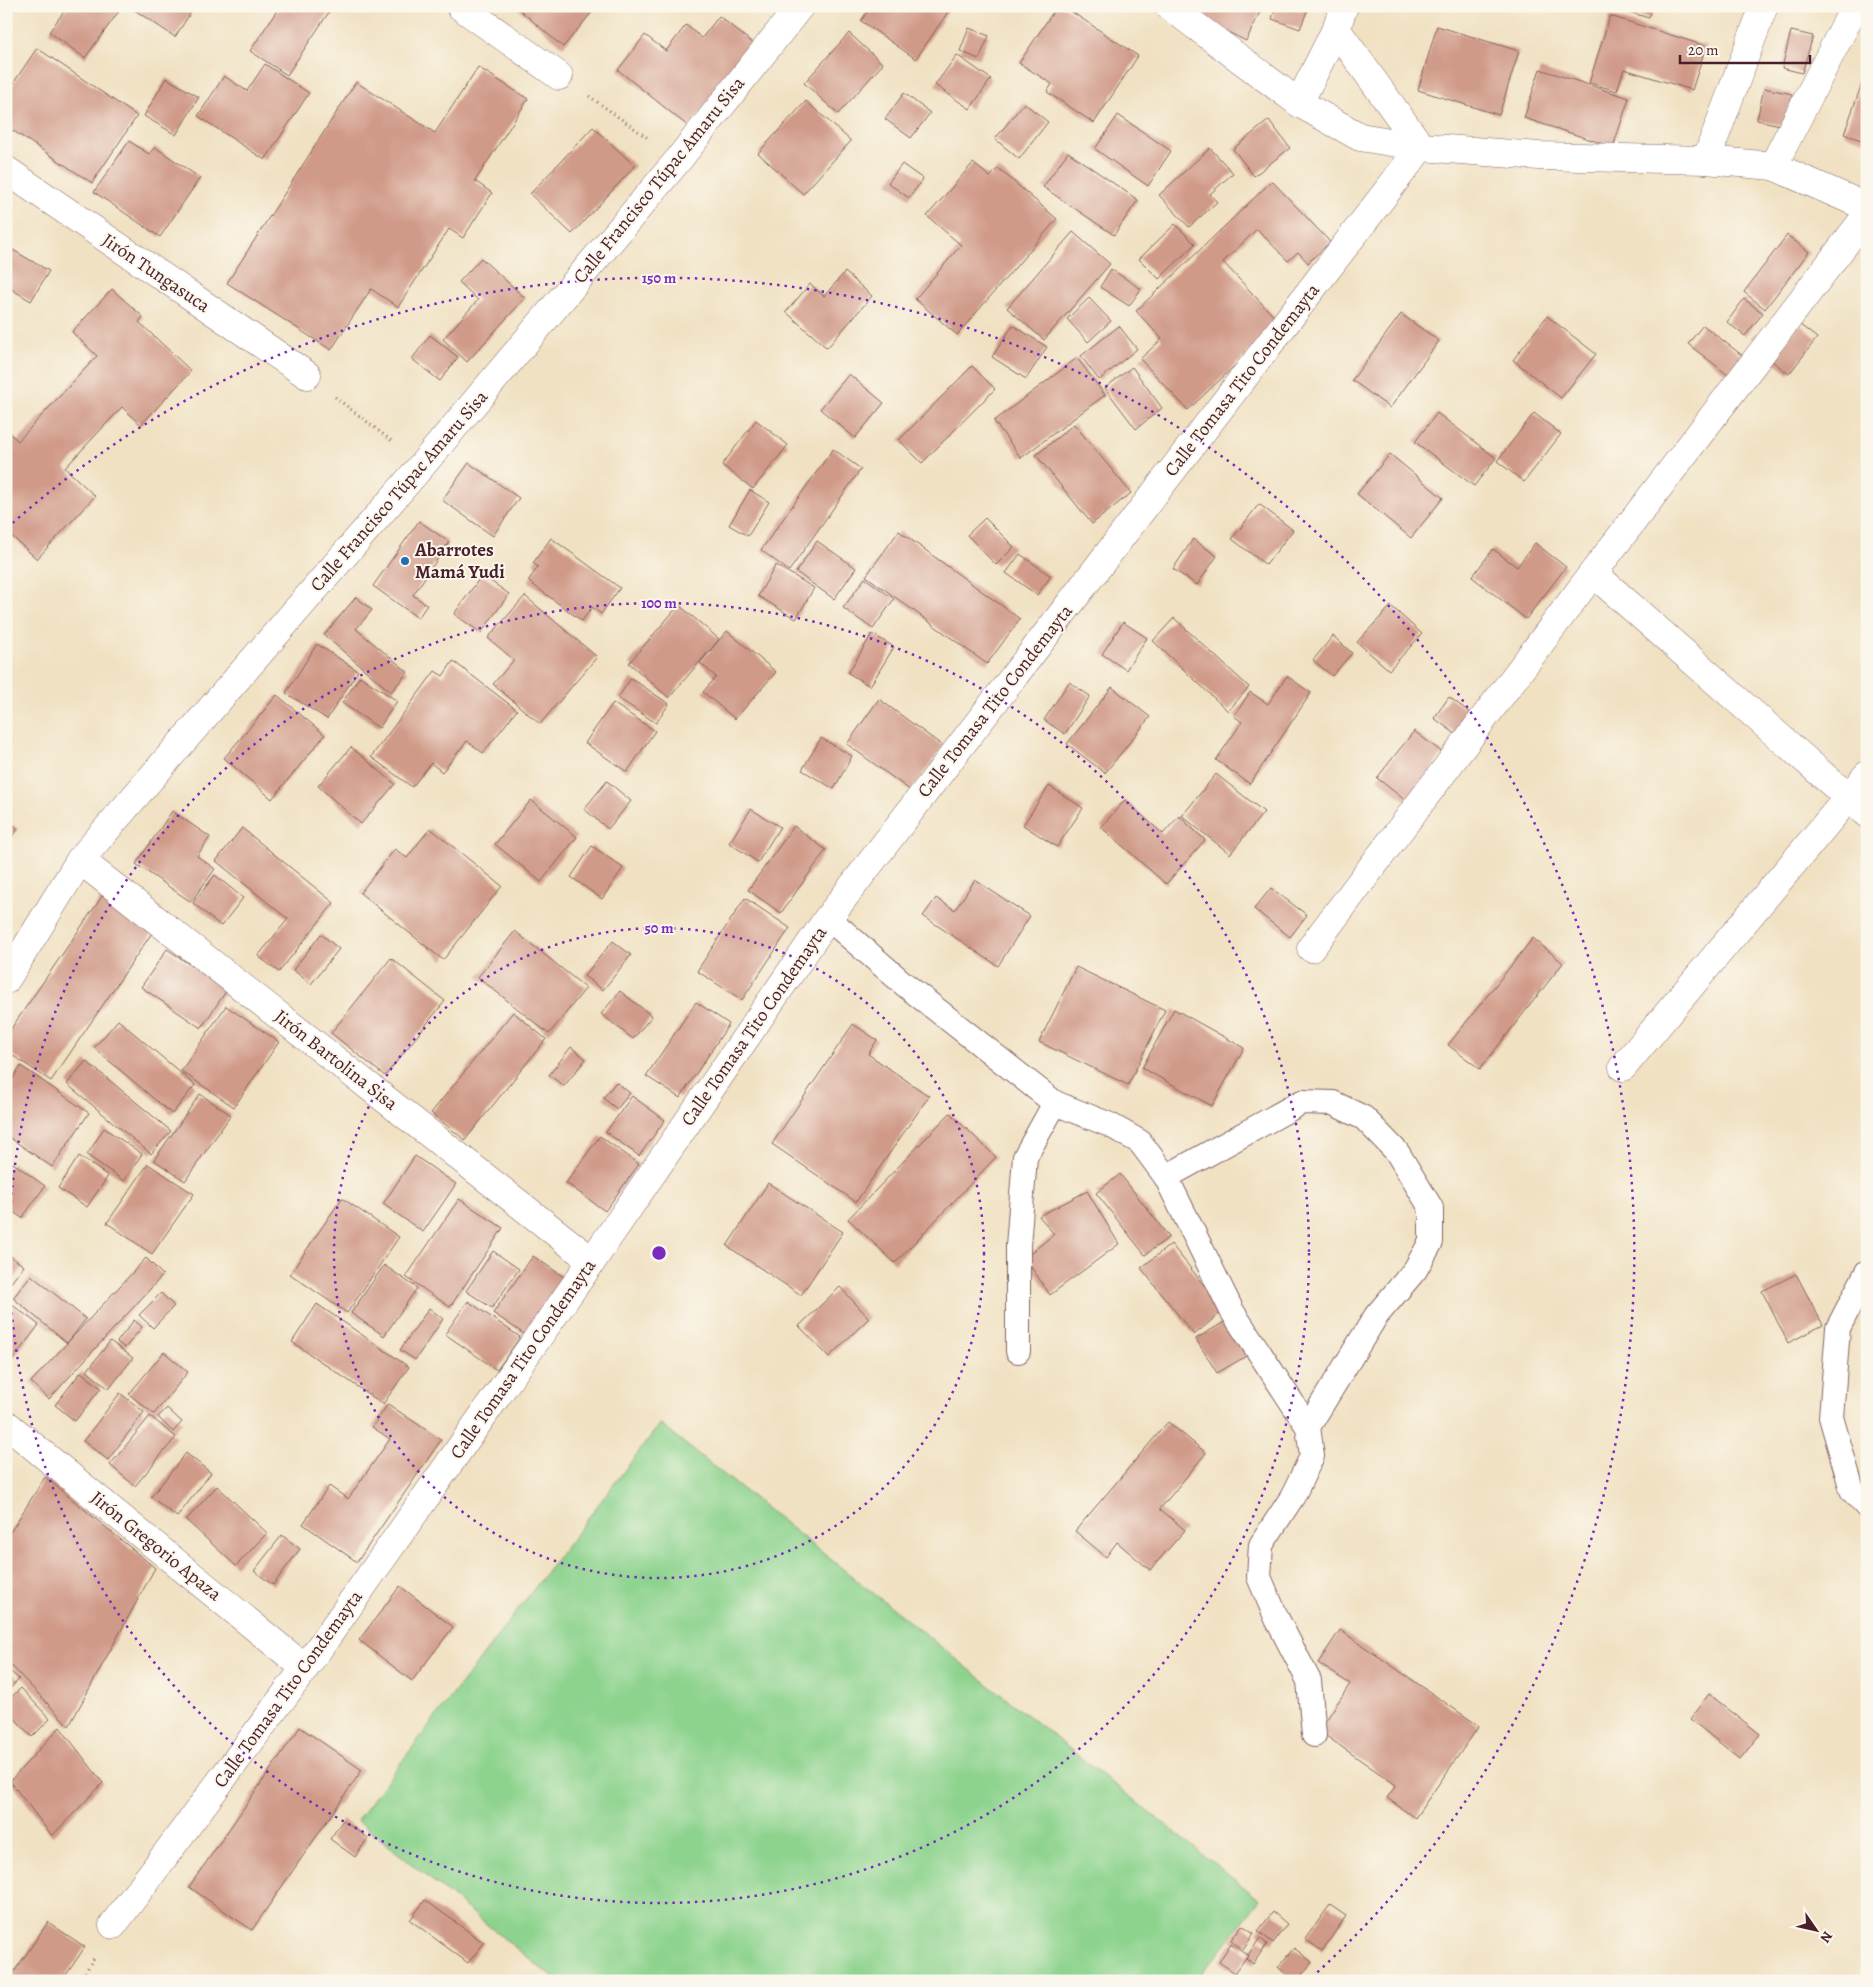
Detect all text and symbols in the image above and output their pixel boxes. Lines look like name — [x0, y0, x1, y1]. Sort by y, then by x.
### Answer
scale bar — [1680, 32, 1810, 64]
text: 20 m — [1688, 40, 1719, 60]
street label: Calle Francisco Túpac Amaru Sisa — [567, 71, 751, 289]
street label: Jirón Tungasuca — [97, 227, 215, 319]
text: 150 m — [642, 268, 677, 288]
street label: Calle Tomasa Tito Condemayta — [1158, 278, 1326, 482]
street label: Calle Francisco Túpac Amaru Sisa — [304, 385, 494, 597]
place label: Abarrotes Mamá Yudi — [414, 537, 505, 585]
marker: Abarrotes Mamá Yudi — [399, 555, 411, 567]
text: 100 m — [641, 593, 677, 613]
street label: Calle Tomasa Tito Condemayta — [911, 599, 1079, 803]
text: 50 m — [644, 918, 674, 938]
street label: Calle Tomasa Tito Condemayta — [675, 921, 833, 1131]
street label: Jirón Bartolina Sisa — [269, 1004, 403, 1116]
centre of rings — [650, 1244, 668, 1262]
street label: Calle Tomasa Tito Condemayta — [444, 1254, 602, 1464]
street label: Jirón Gregorio Apaza — [85, 1485, 227, 1607]
street label: Calle Tomasa Tito Condemayta — [207, 1585, 369, 1793]
north arrow — [1790, 1904, 1840, 1954]
text: N — [1816, 1927, 1837, 1947]

